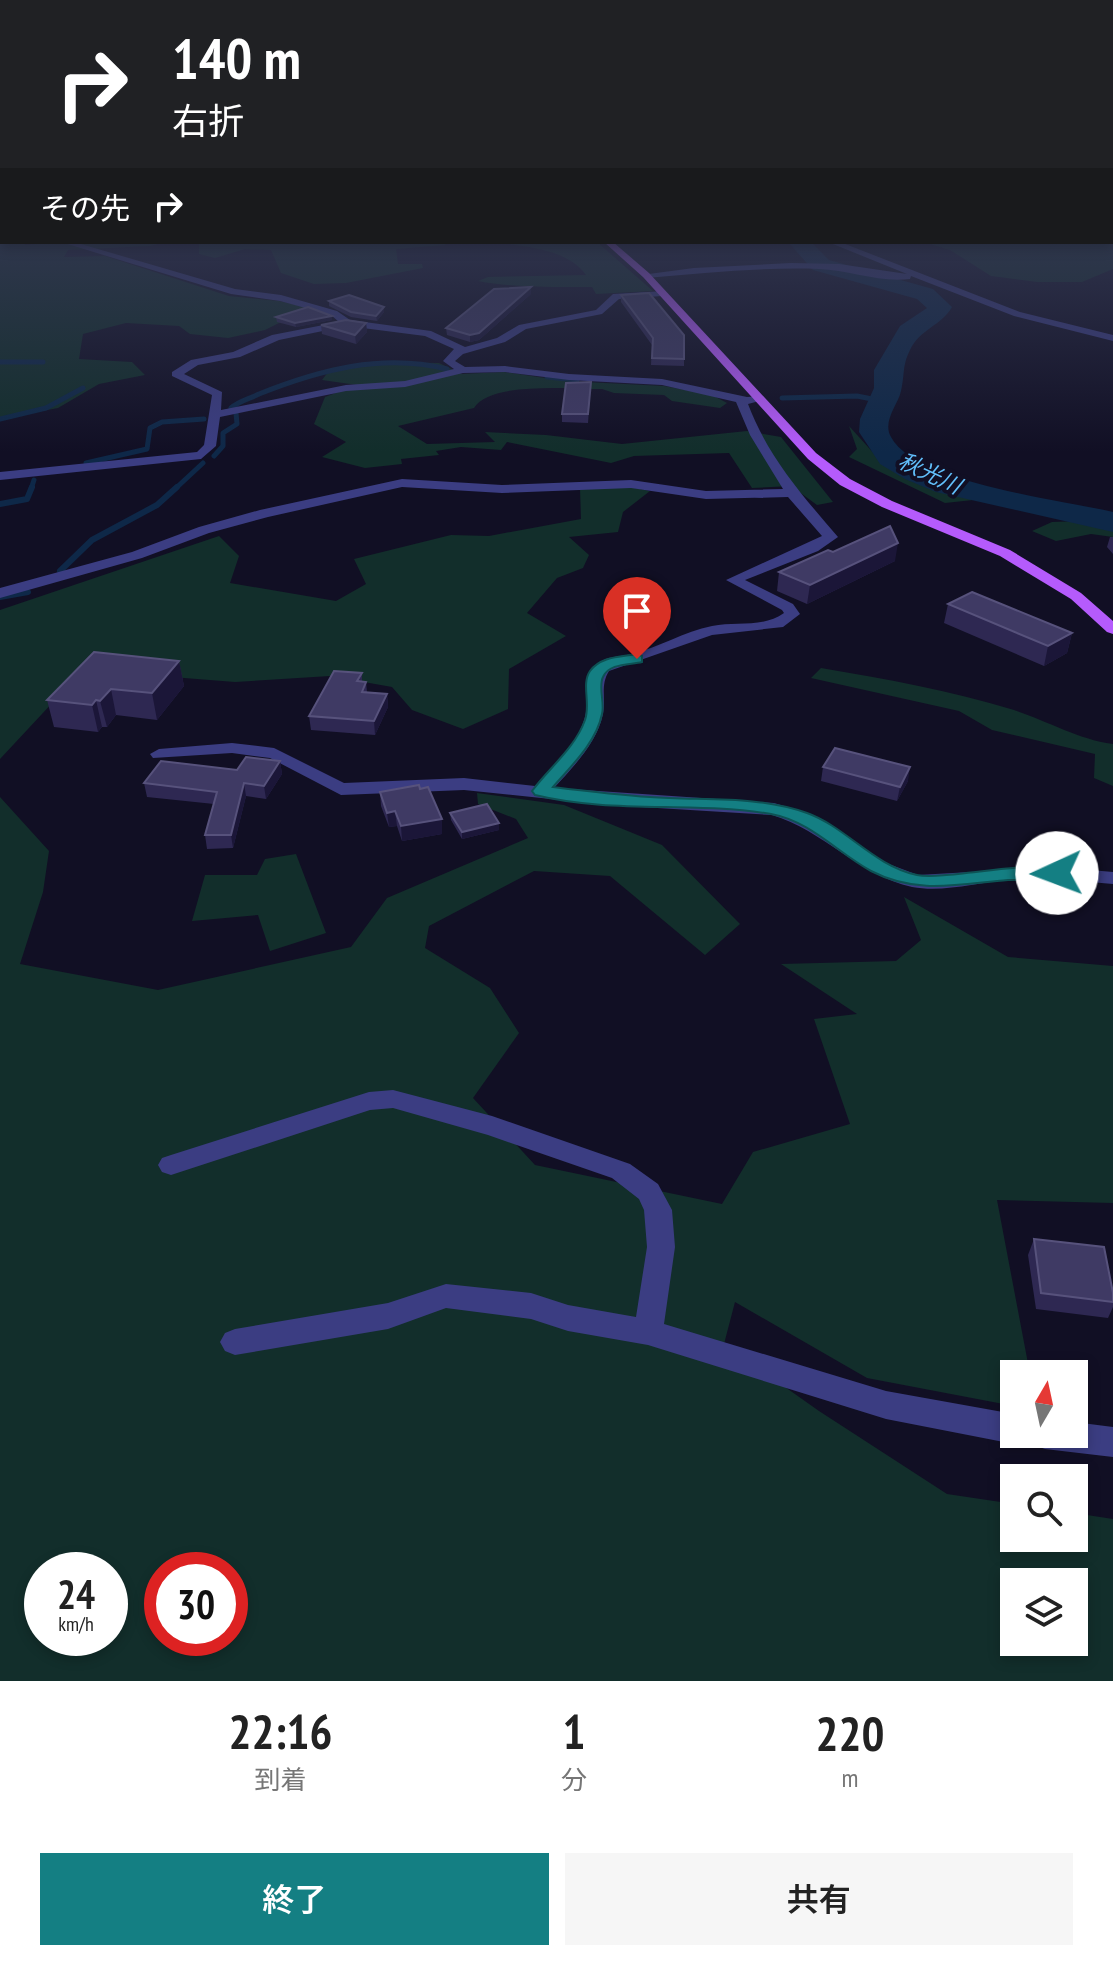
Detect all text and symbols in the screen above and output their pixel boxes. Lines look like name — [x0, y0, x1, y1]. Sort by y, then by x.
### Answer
text: 140 m — [172, 22, 301, 94]
icon: right — [40, 32, 144, 136]
text: 右折 — [172, 97, 244, 144]
icon: right — [146, 184, 190, 228]
text: その先 — [40, 188, 130, 227]
water label: 秋光川 — [894, 446, 968, 500]
pin — [603, 577, 671, 659]
icon: arrive — [615, 589, 659, 633]
position arrow — [1015, 831, 1099, 915]
north arrow — [1000, 1360, 1088, 1448]
map controls — [1000, 1360, 1088, 1656]
button: search — [1000, 1464, 1088, 1552]
speed limit sign: 30 — [144, 1552, 248, 1656]
text: 24 — [57, 1568, 95, 1620]
button: layers — [1000, 1568, 1088, 1656]
text: km/h — [58, 1611, 94, 1637]
text: 22:16 — [229, 1700, 332, 1762]
text: 1 — [563, 1700, 585, 1762]
text: 220 — [816, 1702, 884, 1764]
text: m — [842, 1761, 858, 1794]
text: 到着 — [254, 1763, 307, 1796]
text: 分 — [561, 1763, 587, 1796]
button: 終了 — [40, 1853, 549, 1945]
button: 共有 — [565, 1853, 1073, 1945]

